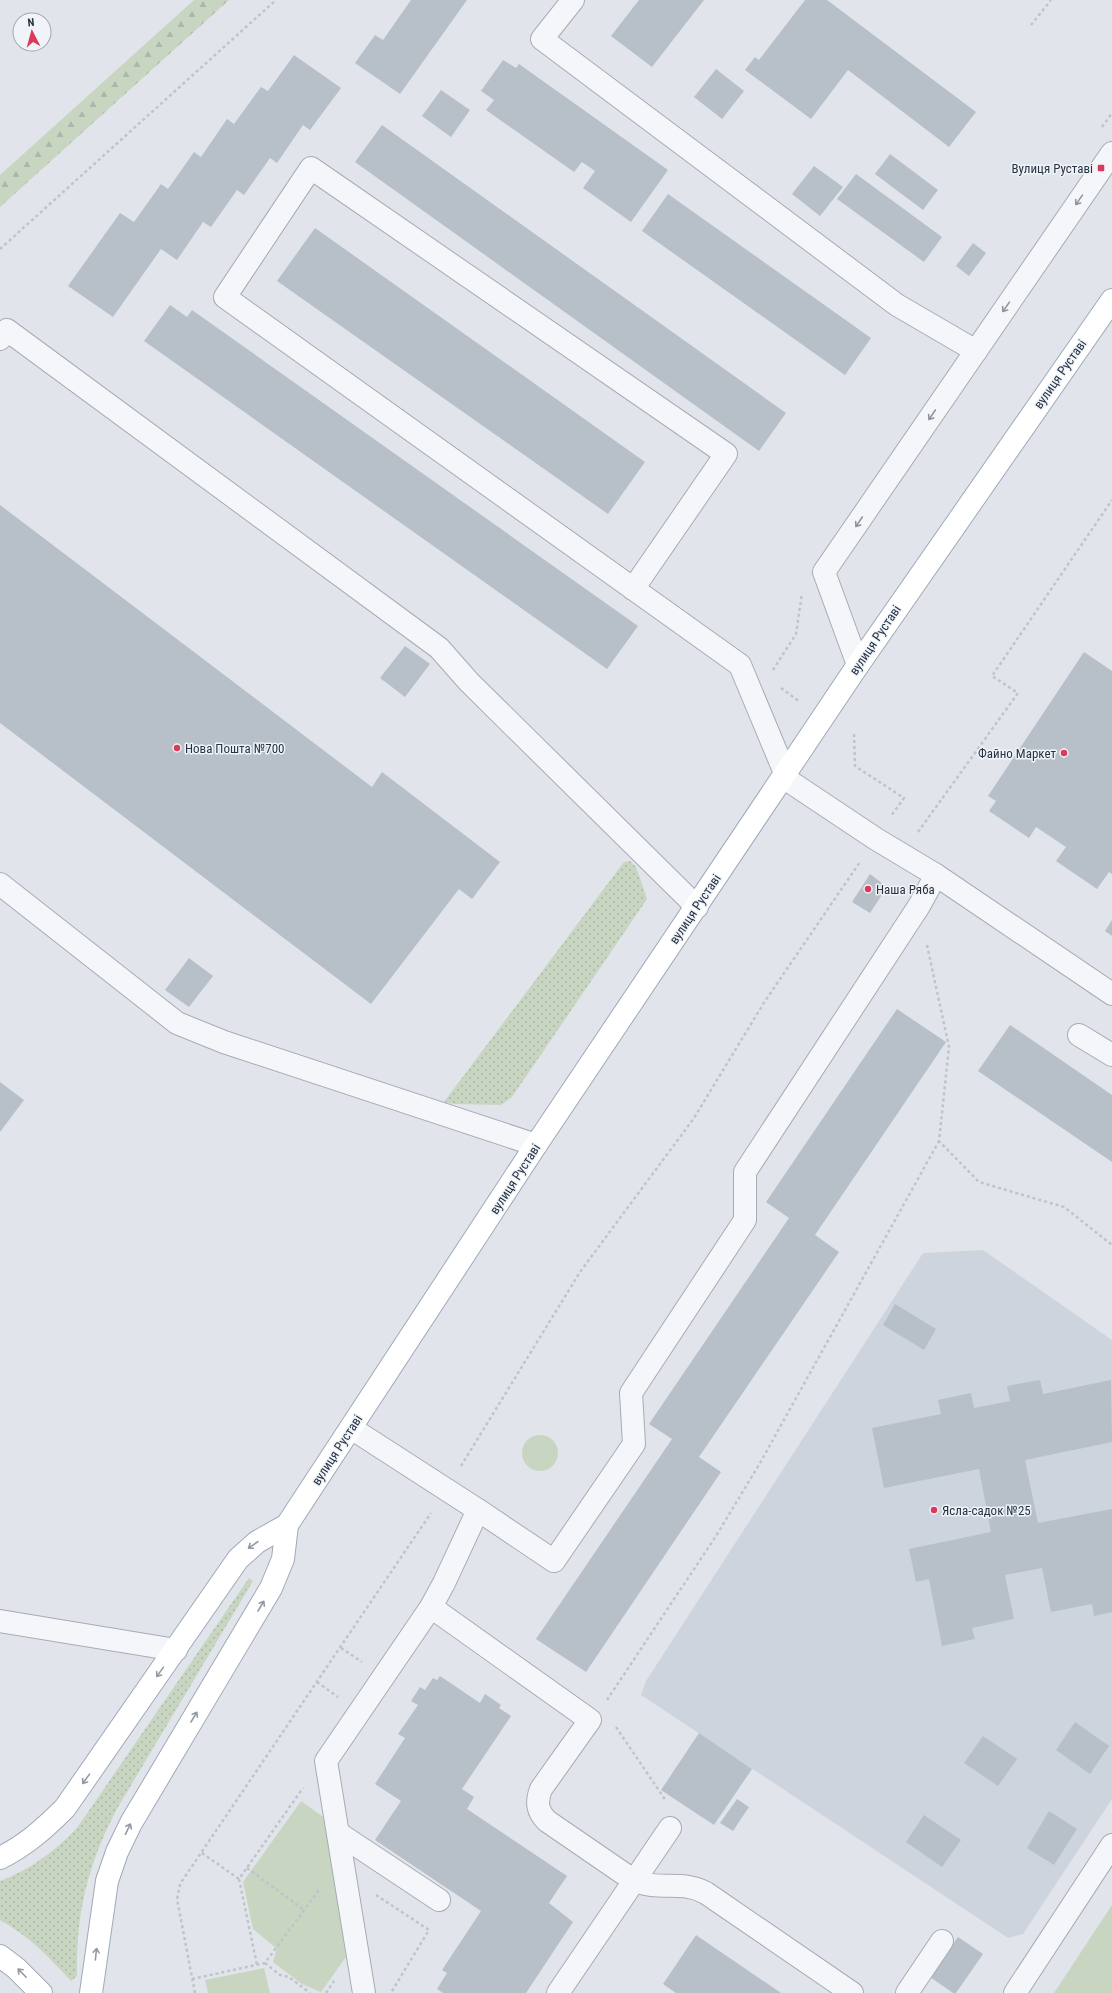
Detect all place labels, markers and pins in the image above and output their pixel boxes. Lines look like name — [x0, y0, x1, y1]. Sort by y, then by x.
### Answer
place label: Вулиця Руставі — [1012, 161, 1093, 176]
marker: Вулиця Руставі — [1096, 163, 1106, 173]
place label: Нова Пошта №700 — [185, 741, 285, 756]
marker: Нова Пошта №700 — [172, 743, 182, 753]
place label: Файно Маркет — [978, 746, 1056, 761]
marker: Файно Маркет — [1059, 748, 1069, 758]
place label: Наша Ряба — [876, 882, 935, 897]
marker: Наша Ряба — [863, 884, 873, 894]
place label: Ясла-садок №25 — [942, 1503, 1031, 1518]
marker: Ясла-садок №25 — [929, 1505, 939, 1515]

